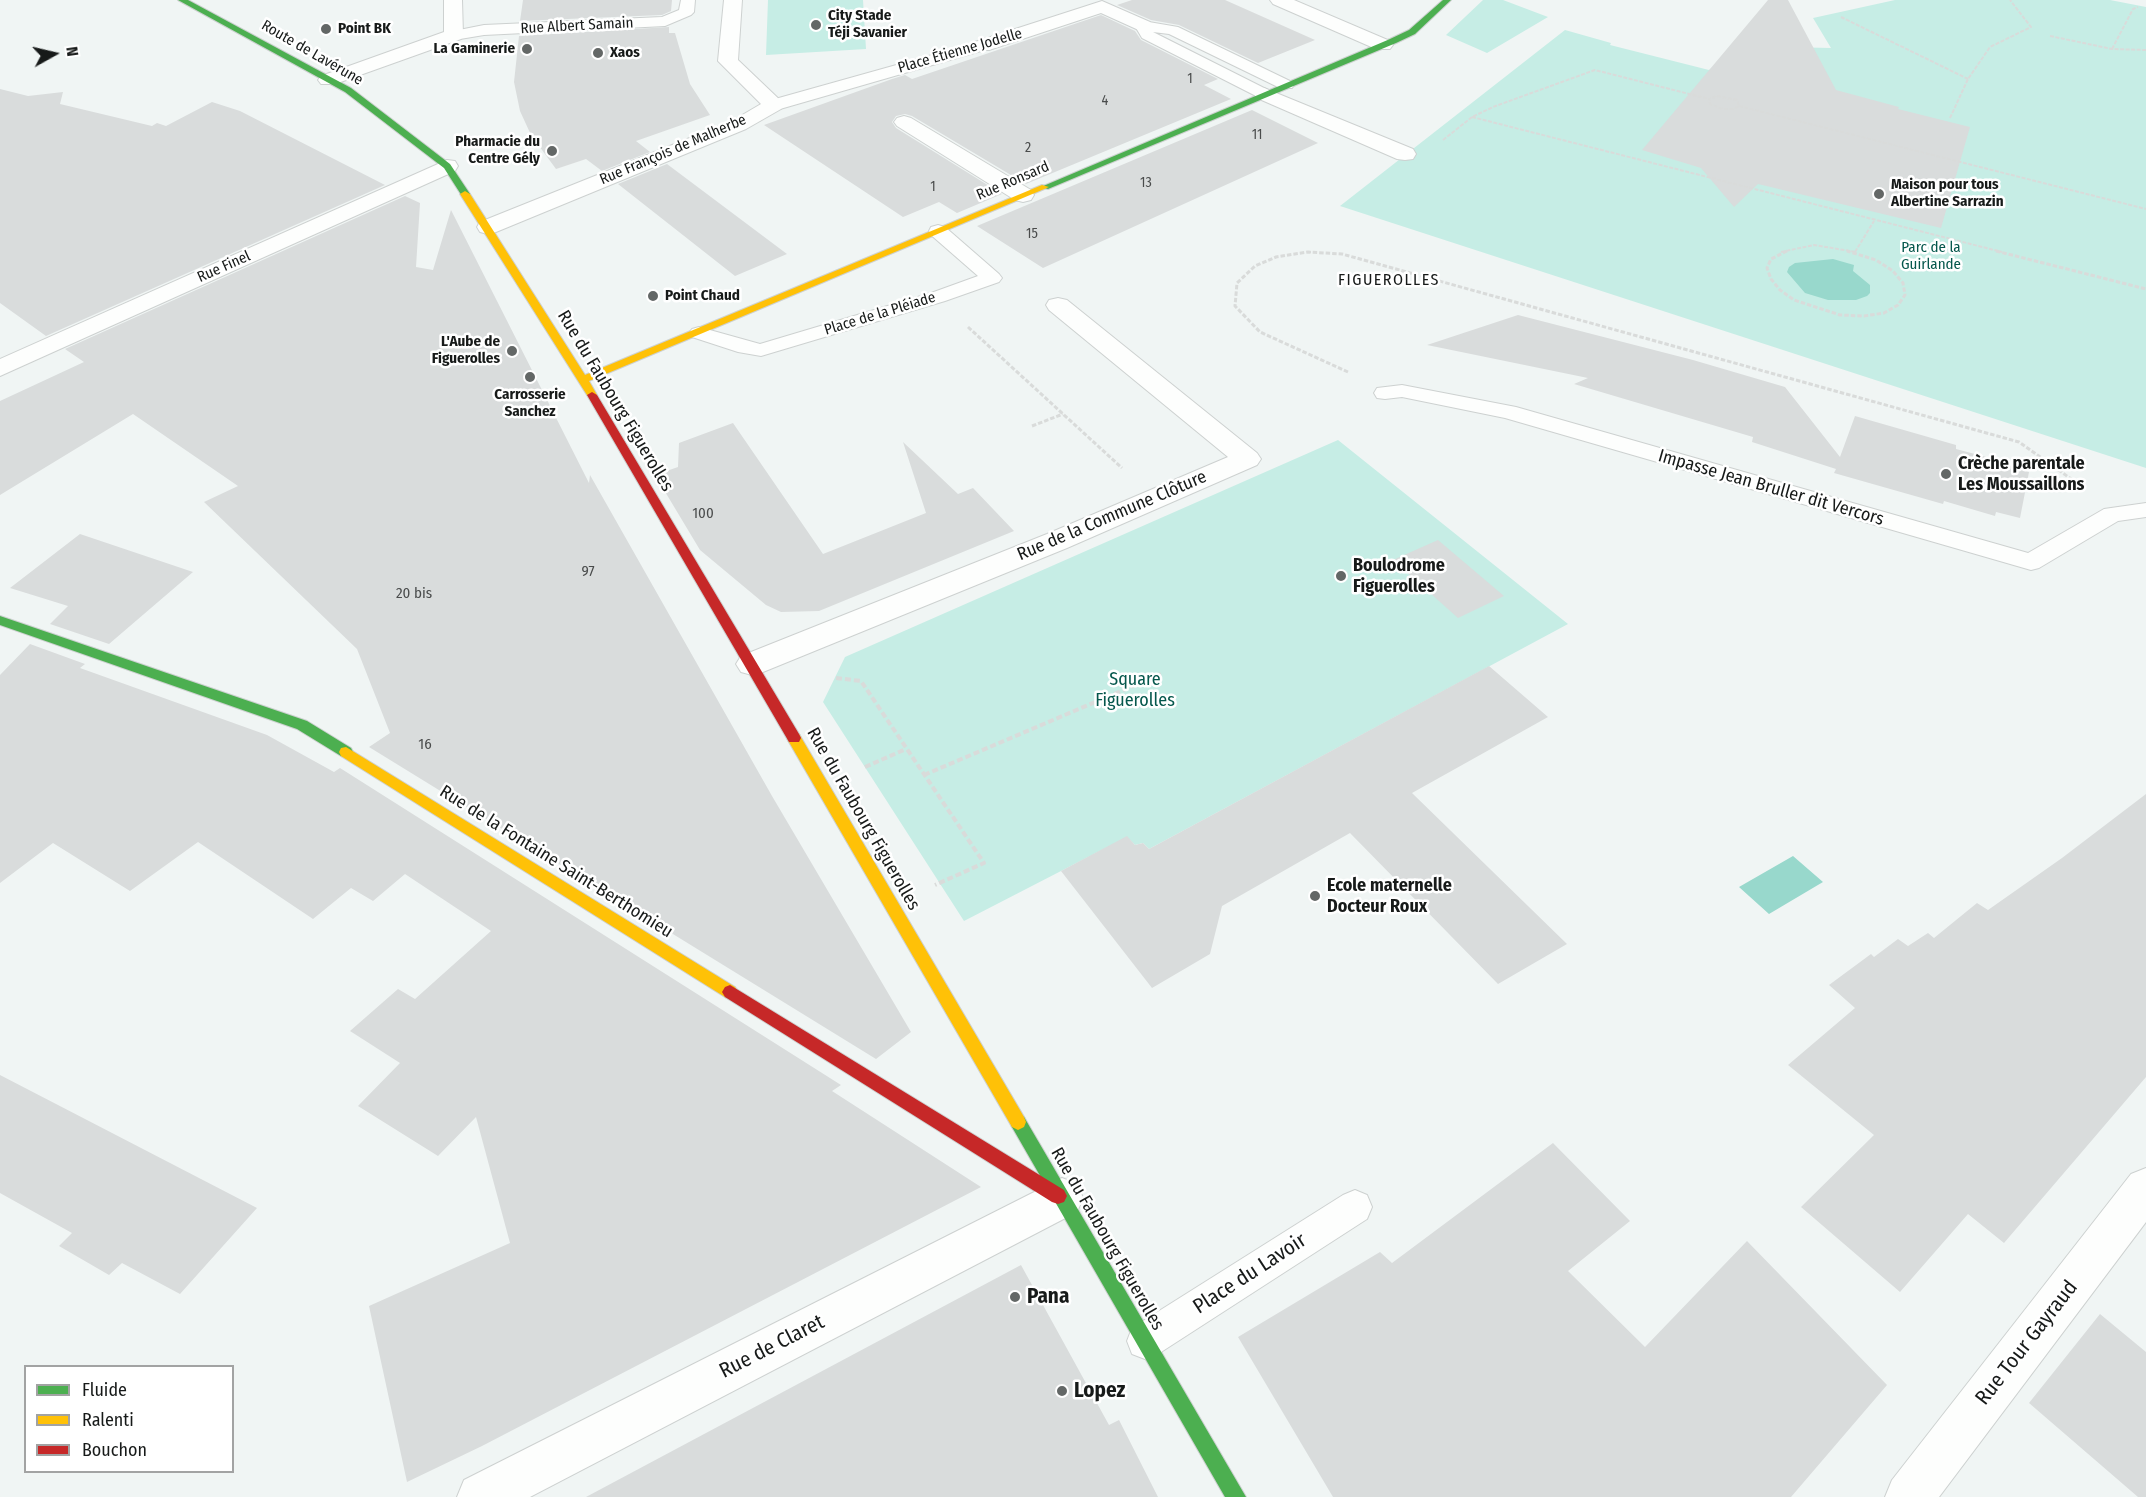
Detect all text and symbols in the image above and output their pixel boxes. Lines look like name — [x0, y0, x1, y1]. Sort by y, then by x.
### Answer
place label: City Stade Téji Savanier — [828, 7, 907, 42]
street label: Rue Albert Samain — [520, 14, 634, 38]
street label: Route de Lavérune — [258, 17, 366, 89]
marker: City Stade Téji Savanier — [809, 18, 823, 32]
place label: Point BK — [338, 20, 391, 38]
marker: Point BK — [319, 22, 333, 36]
north arrow — [24, 24, 84, 84]
street label: Place Étienne Jodelle — [896, 25, 1024, 77]
place label: La Gaminerie — [433, 40, 515, 58]
marker: La Gaminerie — [520, 42, 534, 56]
place label: Xaos — [610, 44, 640, 62]
text: N — [62, 45, 82, 57]
marker: Xaos — [591, 46, 605, 60]
house number: 1 — [1187, 71, 1193, 87]
house number: 4 — [1102, 93, 1108, 109]
street label: Rue François de Malherbe — [597, 111, 749, 189]
house number: 11 — [1252, 127, 1262, 143]
place label: Pharmacie du Centre Gély — [455, 133, 540, 168]
house number: 2 — [1025, 140, 1031, 156]
marker: Pharmacie du Centre Gély — [545, 144, 559, 158]
street label: Rue Ronsard — [974, 158, 1052, 204]
house number: 13 — [1140, 175, 1152, 191]
place label: Maison pour tous Albertine Sarrazin — [1891, 176, 2003, 211]
house number: 1 — [930, 179, 936, 195]
marker: Maison pour tous Albertine Sarrazin — [1872, 187, 1886, 201]
house number: 15 — [1026, 226, 1038, 242]
park label: Parc de la Guirlande — [1901, 239, 1961, 274]
street label: Rue Finel — [195, 247, 253, 287]
district label: FIGUEROLLES — [1338, 271, 1440, 291]
place label: Point Chaud — [665, 287, 740, 305]
marker: Point Chaud — [646, 289, 660, 303]
street label: Place de la Pléiade — [822, 289, 938, 339]
street label: Rue du Faubourg Figuerolles — [552, 306, 678, 496]
place label: L'Aube de Figuerolles — [432, 333, 500, 368]
marker: L'Aube de Figuerolles — [505, 344, 519, 358]
marker: Carrosserie Sanchez — [523, 370, 537, 384]
place label: Carrosserie Sanchez — [494, 386, 566, 421]
street label: Impasse Jean Bruller dit Vercors — [1656, 445, 1886, 531]
place label: Crèche parentale Les Moussaillons — [1958, 453, 2085, 496]
street label: Rue de la Commune Clôture — [1014, 466, 1210, 566]
marker: Crèche parentale Les Moussaillons — [1939, 467, 1953, 481]
house number: 100 — [692, 505, 714, 523]
place label: Boulodrome Figuerolles — [1353, 555, 1445, 598]
house number: 97 — [581, 563, 595, 581]
marker: Boulodrome Figuerolles — [1334, 569, 1348, 583]
house number: 20 bis — [396, 585, 432, 603]
park label: Square Figuerolles — [1095, 669, 1175, 712]
street label: Rue du Faubourg Figuerolles — [802, 724, 924, 914]
house number: 16 — [418, 736, 432, 754]
street label: Rue de la Fontaine Saint-Berthomieu — [435, 781, 677, 943]
place label: Ecole maternelle Docteur Roux — [1327, 875, 1452, 918]
marker: Ecole maternelle Docteur Roux — [1308, 889, 1322, 903]
street label: Rue du Faubourg Figuerolles — [1046, 1144, 1168, 1334]
street label: Place du Lavoir — [1189, 1228, 1311, 1320]
street label: Rue Tour Gayraud — [1971, 1276, 2083, 1410]
place label: Pana — [1027, 1284, 1069, 1310]
marker: Pana — [1008, 1290, 1022, 1304]
street label: Rue de Claret — [715, 1310, 829, 1384]
legend — [24, 1365, 234, 1473]
place label: Lopez — [1074, 1378, 1125, 1404]
text: Fluide — [82, 1379, 127, 1401]
marker: Lopez — [1055, 1384, 1069, 1398]
text: Ralenti — [82, 1409, 134, 1431]
text: Bouchon — [82, 1439, 147, 1461]

